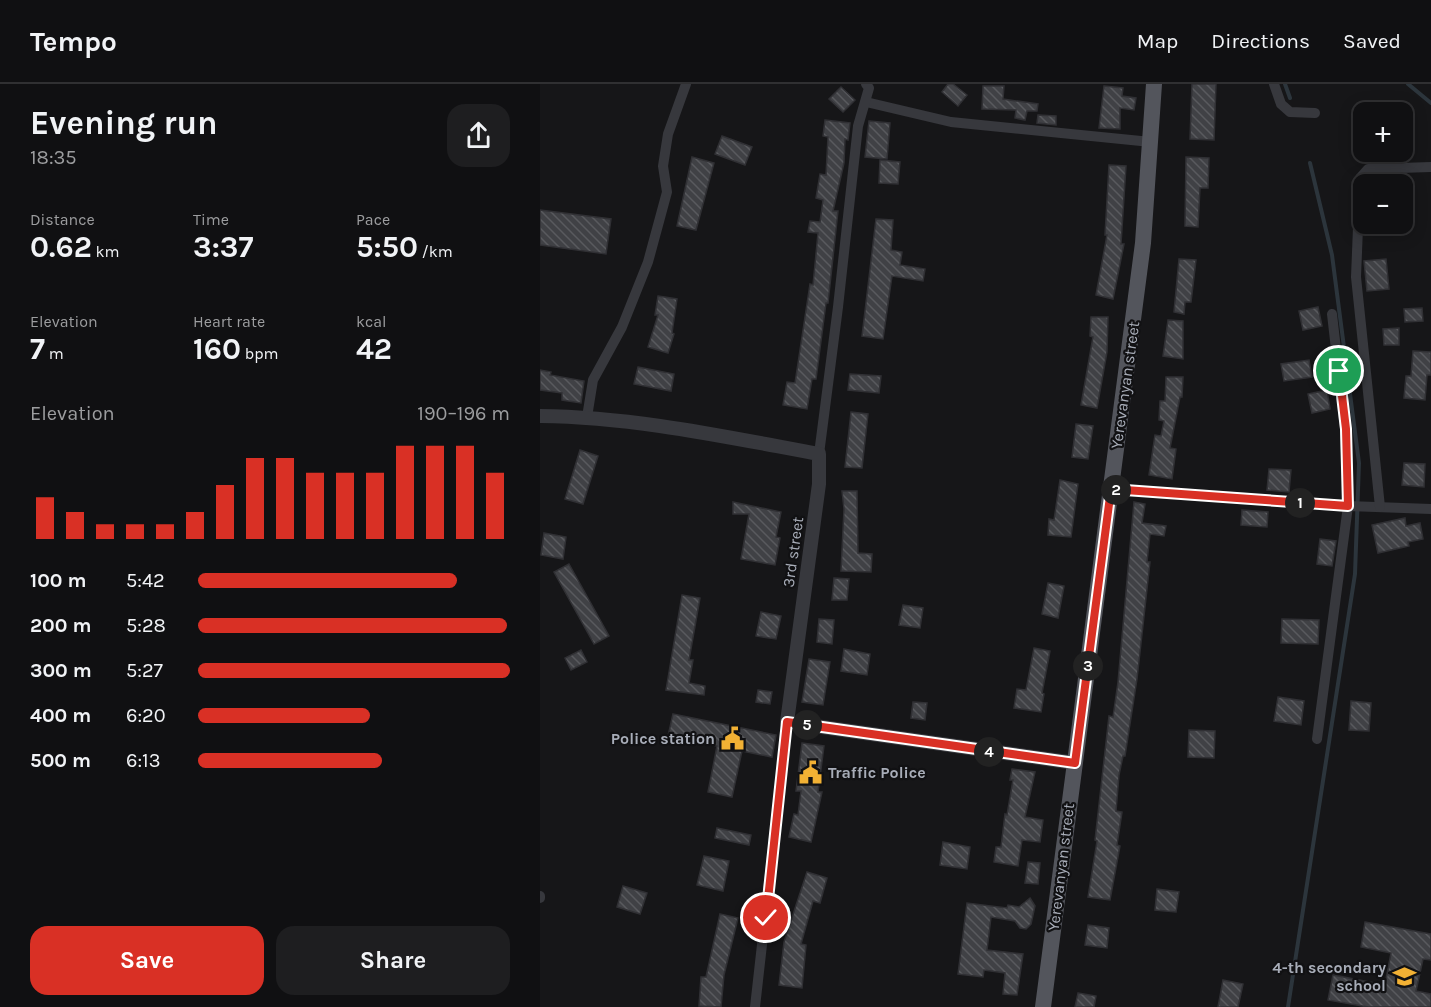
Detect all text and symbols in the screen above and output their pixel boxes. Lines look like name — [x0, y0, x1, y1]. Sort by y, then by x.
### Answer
text: Tempo — [30, 25, 117, 58]
text: Map — [1137, 29, 1178, 53]
text: Directions — [1211, 29, 1310, 53]
text: Saved — [1343, 29, 1401, 53]
map controls — [1353, 102, 1413, 234]
button: + — [1353, 102, 1413, 162]
text: Evening run — [30, 104, 218, 142]
button: share — [447, 104, 510, 167]
text: 18:35 — [30, 146, 77, 169]
button: − — [1353, 174, 1413, 234]
text: Distance — [30, 210, 95, 229]
text: Time — [193, 210, 229, 229]
text: Pace — [356, 210, 390, 229]
text: 0.62 — [30, 229, 92, 265]
text: 3:37 — [193, 229, 253, 265]
text: 5:50 — [356, 229, 418, 265]
text: km — [92, 242, 120, 261]
text: /km — [418, 242, 453, 261]
text: Elevation — [30, 312, 98, 331]
text: Heart rate — [193, 312, 265, 331]
text: kcal — [356, 312, 387, 331]
street label: Yerevanyan street — [1107, 320, 1143, 450]
text: 7 — [30, 331, 45, 367]
text: 160 — [193, 331, 241, 367]
text: 42 — [356, 331, 392, 367]
text: m — [45, 344, 64, 363]
text: bpm — [241, 344, 279, 363]
pin — [1313, 345, 1364, 396]
icon: arrive — [1322, 354, 1355, 387]
text: Elevation — [30, 402, 115, 425]
text: 190–196 m — [417, 402, 510, 425]
pin: 2 — [1101, 475, 1131, 505]
text: 2 — [1111, 480, 1121, 499]
pin: 1 — [1285, 488, 1315, 518]
text: 1 — [1297, 493, 1303, 512]
street label: 3rd street — [779, 515, 807, 589]
text: 100 m — [30, 569, 86, 592]
text: 5:42 — [126, 569, 165, 592]
text: 200 m — [30, 614, 91, 637]
text: 5:28 — [126, 614, 166, 637]
pin: 3 — [1073, 651, 1103, 681]
text: 3 — [1083, 656, 1093, 675]
text: 300 m — [30, 659, 92, 682]
text: 5:27 — [126, 659, 163, 682]
text: 400 m — [30, 704, 91, 727]
text: 6:20 — [126, 704, 166, 727]
pin: 5 — [792, 710, 822, 740]
text: 5 — [802, 715, 812, 734]
public building icon: Police station — [720, 725, 746, 751]
place label: Police station — [611, 729, 715, 748]
pin: 4 — [974, 737, 1004, 767]
text: 4 — [984, 742, 994, 761]
text: 500 m — [30, 749, 91, 772]
text: 6:13 — [126, 749, 160, 772]
public building icon: Traffic Police — [797, 759, 823, 785]
place label: Traffic Police — [828, 763, 926, 782]
street label: Yerevanyan street — [1044, 802, 1078, 932]
pin — [740, 892, 791, 943]
icon: check — [749, 901, 782, 934]
button: Save — [30, 926, 264, 995]
button: Share — [276, 926, 510, 995]
place label: 4-th secondary school — [1272, 958, 1386, 995]
school or university icon: 4-th secondary school — [1391, 963, 1417, 989]

